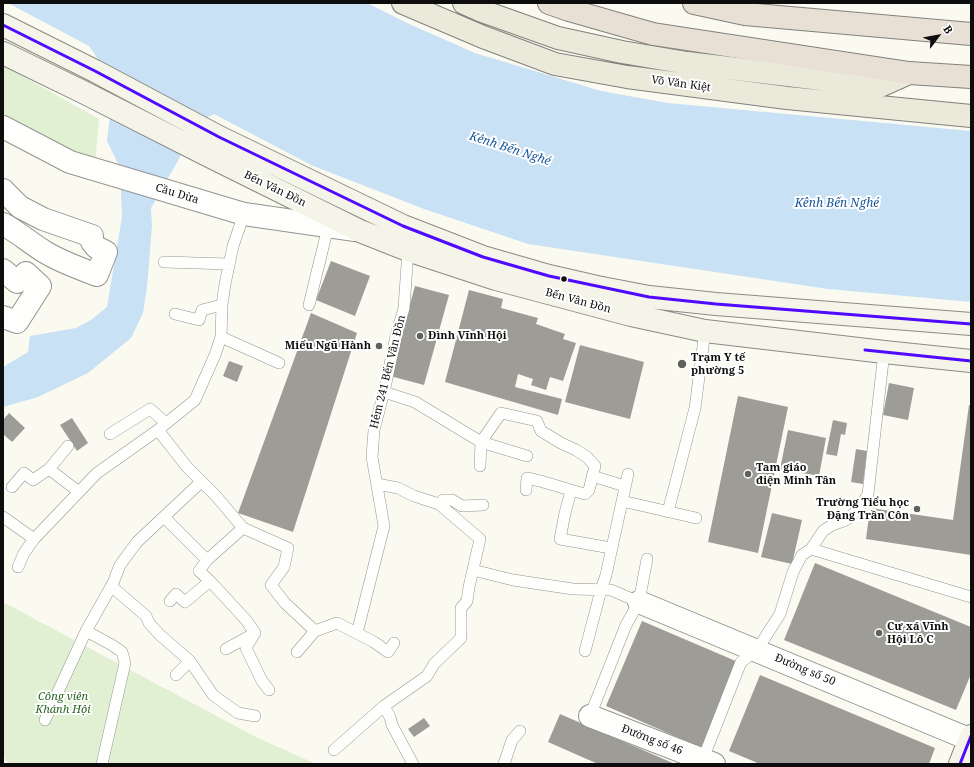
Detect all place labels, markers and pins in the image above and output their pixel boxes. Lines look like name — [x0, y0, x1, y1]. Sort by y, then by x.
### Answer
unlabelled marker — [559, 274, 569, 284]
place label: Đình Vĩnh Hội — [428, 329, 507, 343]
marker: Đình Vĩnh Hội — [415, 331, 425, 341]
place label: Miếu Ngũ Hành — [285, 339, 371, 353]
marker: Miếu Ngũ Hành — [374, 341, 384, 351]
place label: Trạm Y tế phường 5 — [691, 351, 745, 377]
marker: Trạm Y tế phường 5 — [676, 358, 688, 370]
place label: Tam giáo điện Minh Tân — [756, 461, 836, 487]
marker: Tam giáo điện Minh Tân — [743, 469, 753, 479]
place label: Trường Tiểu học Đặng Trần Côn — [816, 496, 909, 522]
marker: Trường Tiểu học Đặng Trần Côn — [912, 504, 922, 514]
place label: Cư xá Vĩnh Hội Lô C — [887, 620, 949, 646]
marker: Cư xá Vĩnh Hội Lô C — [874, 628, 884, 638]

